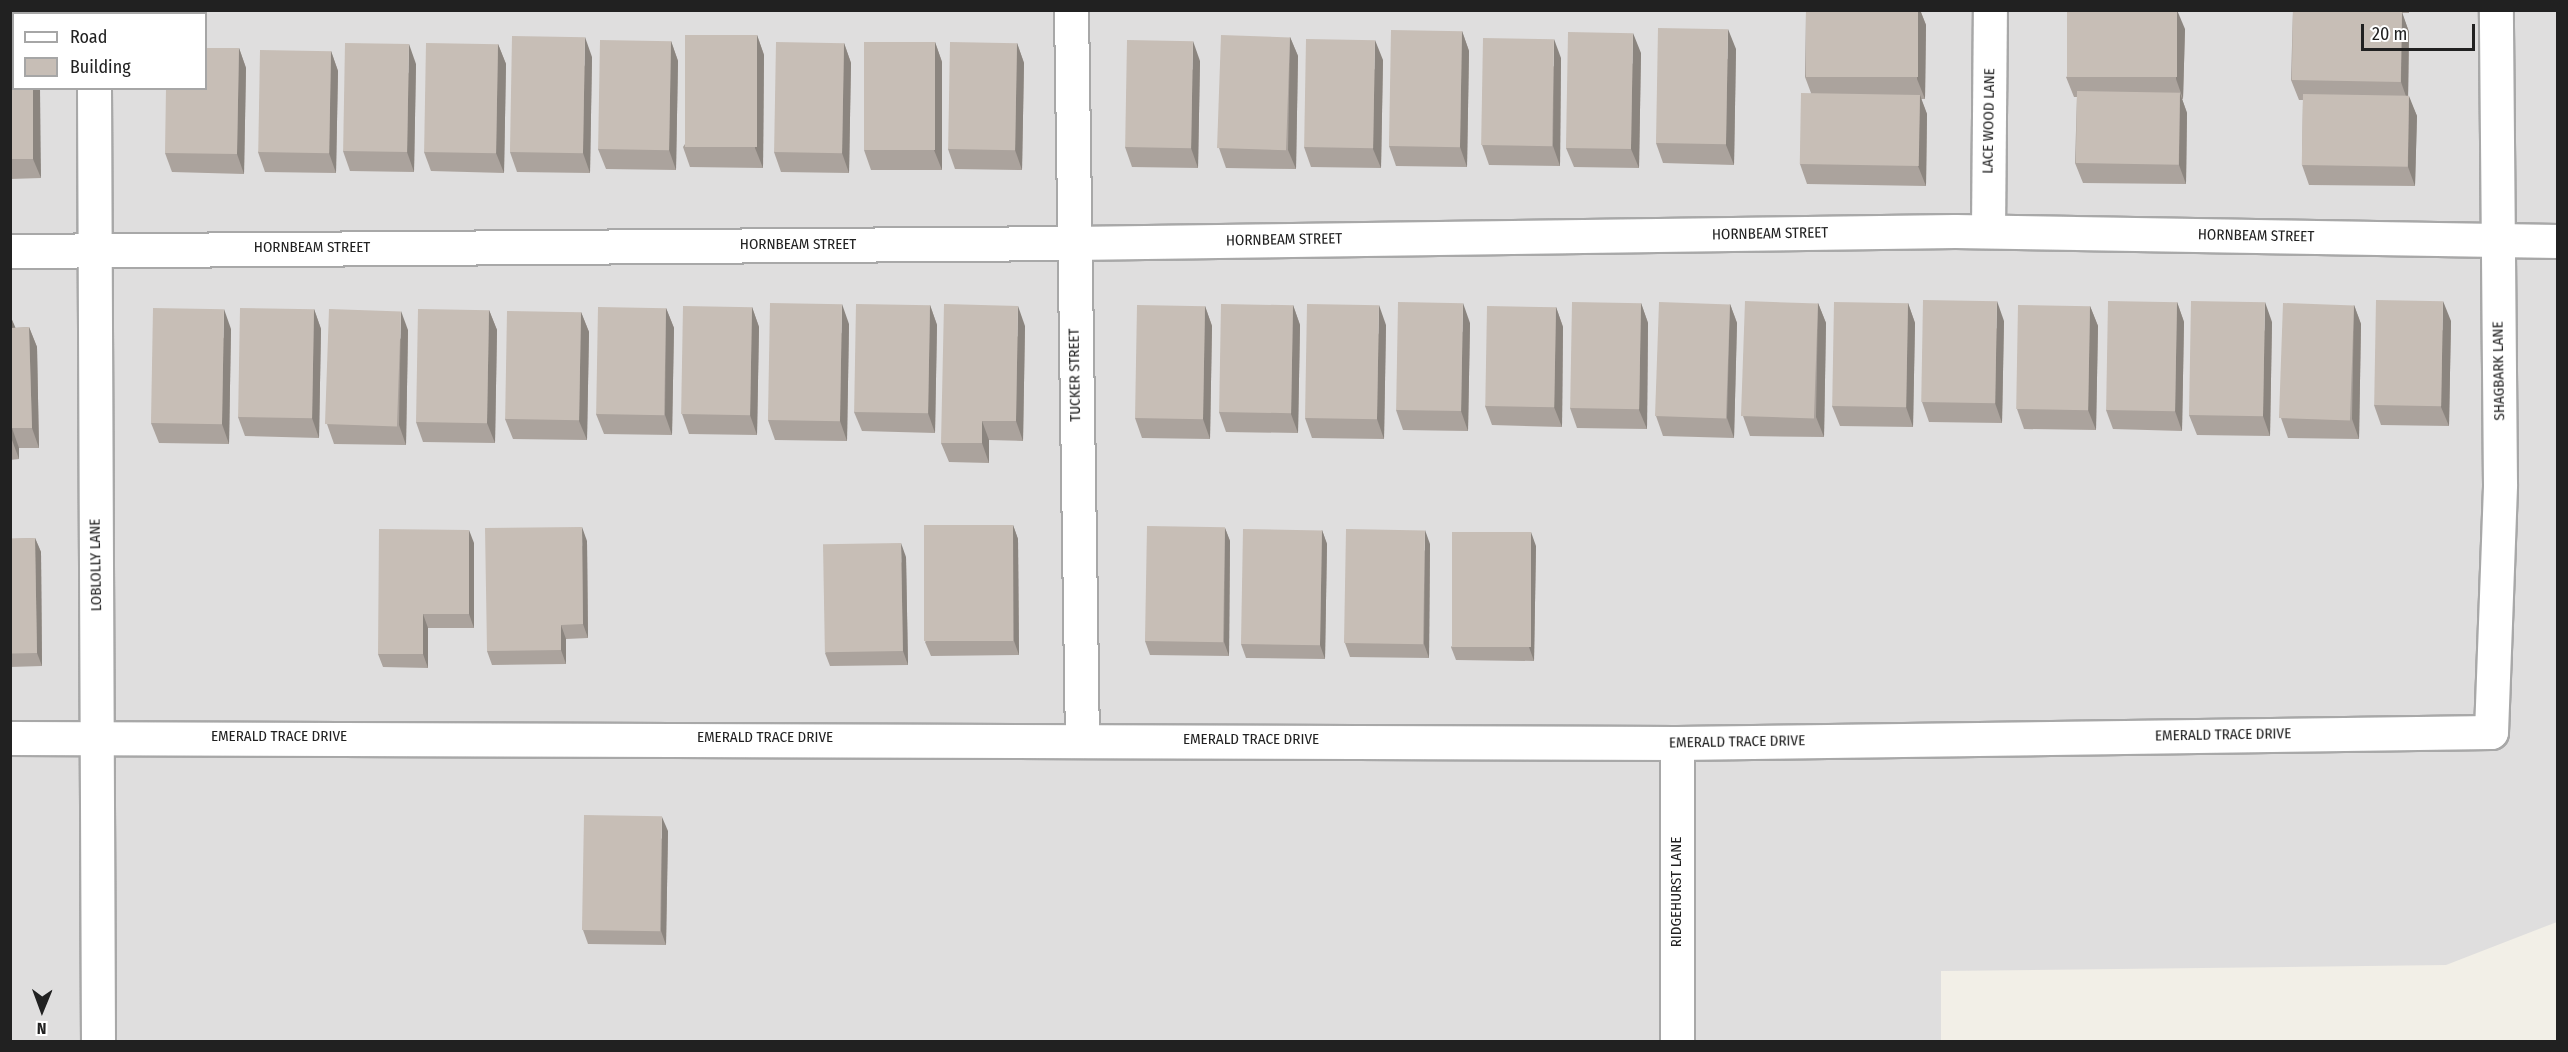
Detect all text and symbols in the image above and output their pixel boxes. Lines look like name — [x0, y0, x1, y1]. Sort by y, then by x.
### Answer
legend — [12, 12, 207, 90]
scale bar — [2364, 12, 2478, 50]
text: 20 m — [2372, 23, 2407, 45]
text: Road — [70, 26, 107, 48]
text: Building — [70, 56, 131, 78]
street label: LACE WOOD LANE — [1979, 68, 1999, 174]
street label: HORNBEAM STREET — [1712, 224, 1828, 244]
street label: HORNBEAM STREET — [2198, 226, 2314, 246]
street label: HORNBEAM STREET — [1226, 230, 1342, 250]
street label: HORNBEAM STREET — [740, 236, 856, 254]
street label: HORNBEAM STREET — [254, 239, 370, 257]
street label: SHAGBARK LANE — [2489, 321, 2509, 421]
street label: TUCKER STREET — [1065, 328, 1085, 422]
street label: LOBLOLLY LANE — [86, 519, 106, 611]
street label: EMERALD TRACE DRIVE — [2155, 725, 2291, 745]
street label: EMERALD TRACE DRIVE — [211, 728, 347, 746]
street label: EMERALD TRACE DRIVE — [697, 729, 833, 747]
street label: EMERALD TRACE DRIVE — [1183, 731, 1319, 749]
street label: EMERALD TRACE DRIVE — [1669, 732, 1805, 752]
street label: RIDGEHURST LANE — [1668, 837, 1686, 947]
north arrow — [12, 980, 72, 1040]
text: N — [37, 1019, 47, 1038]

